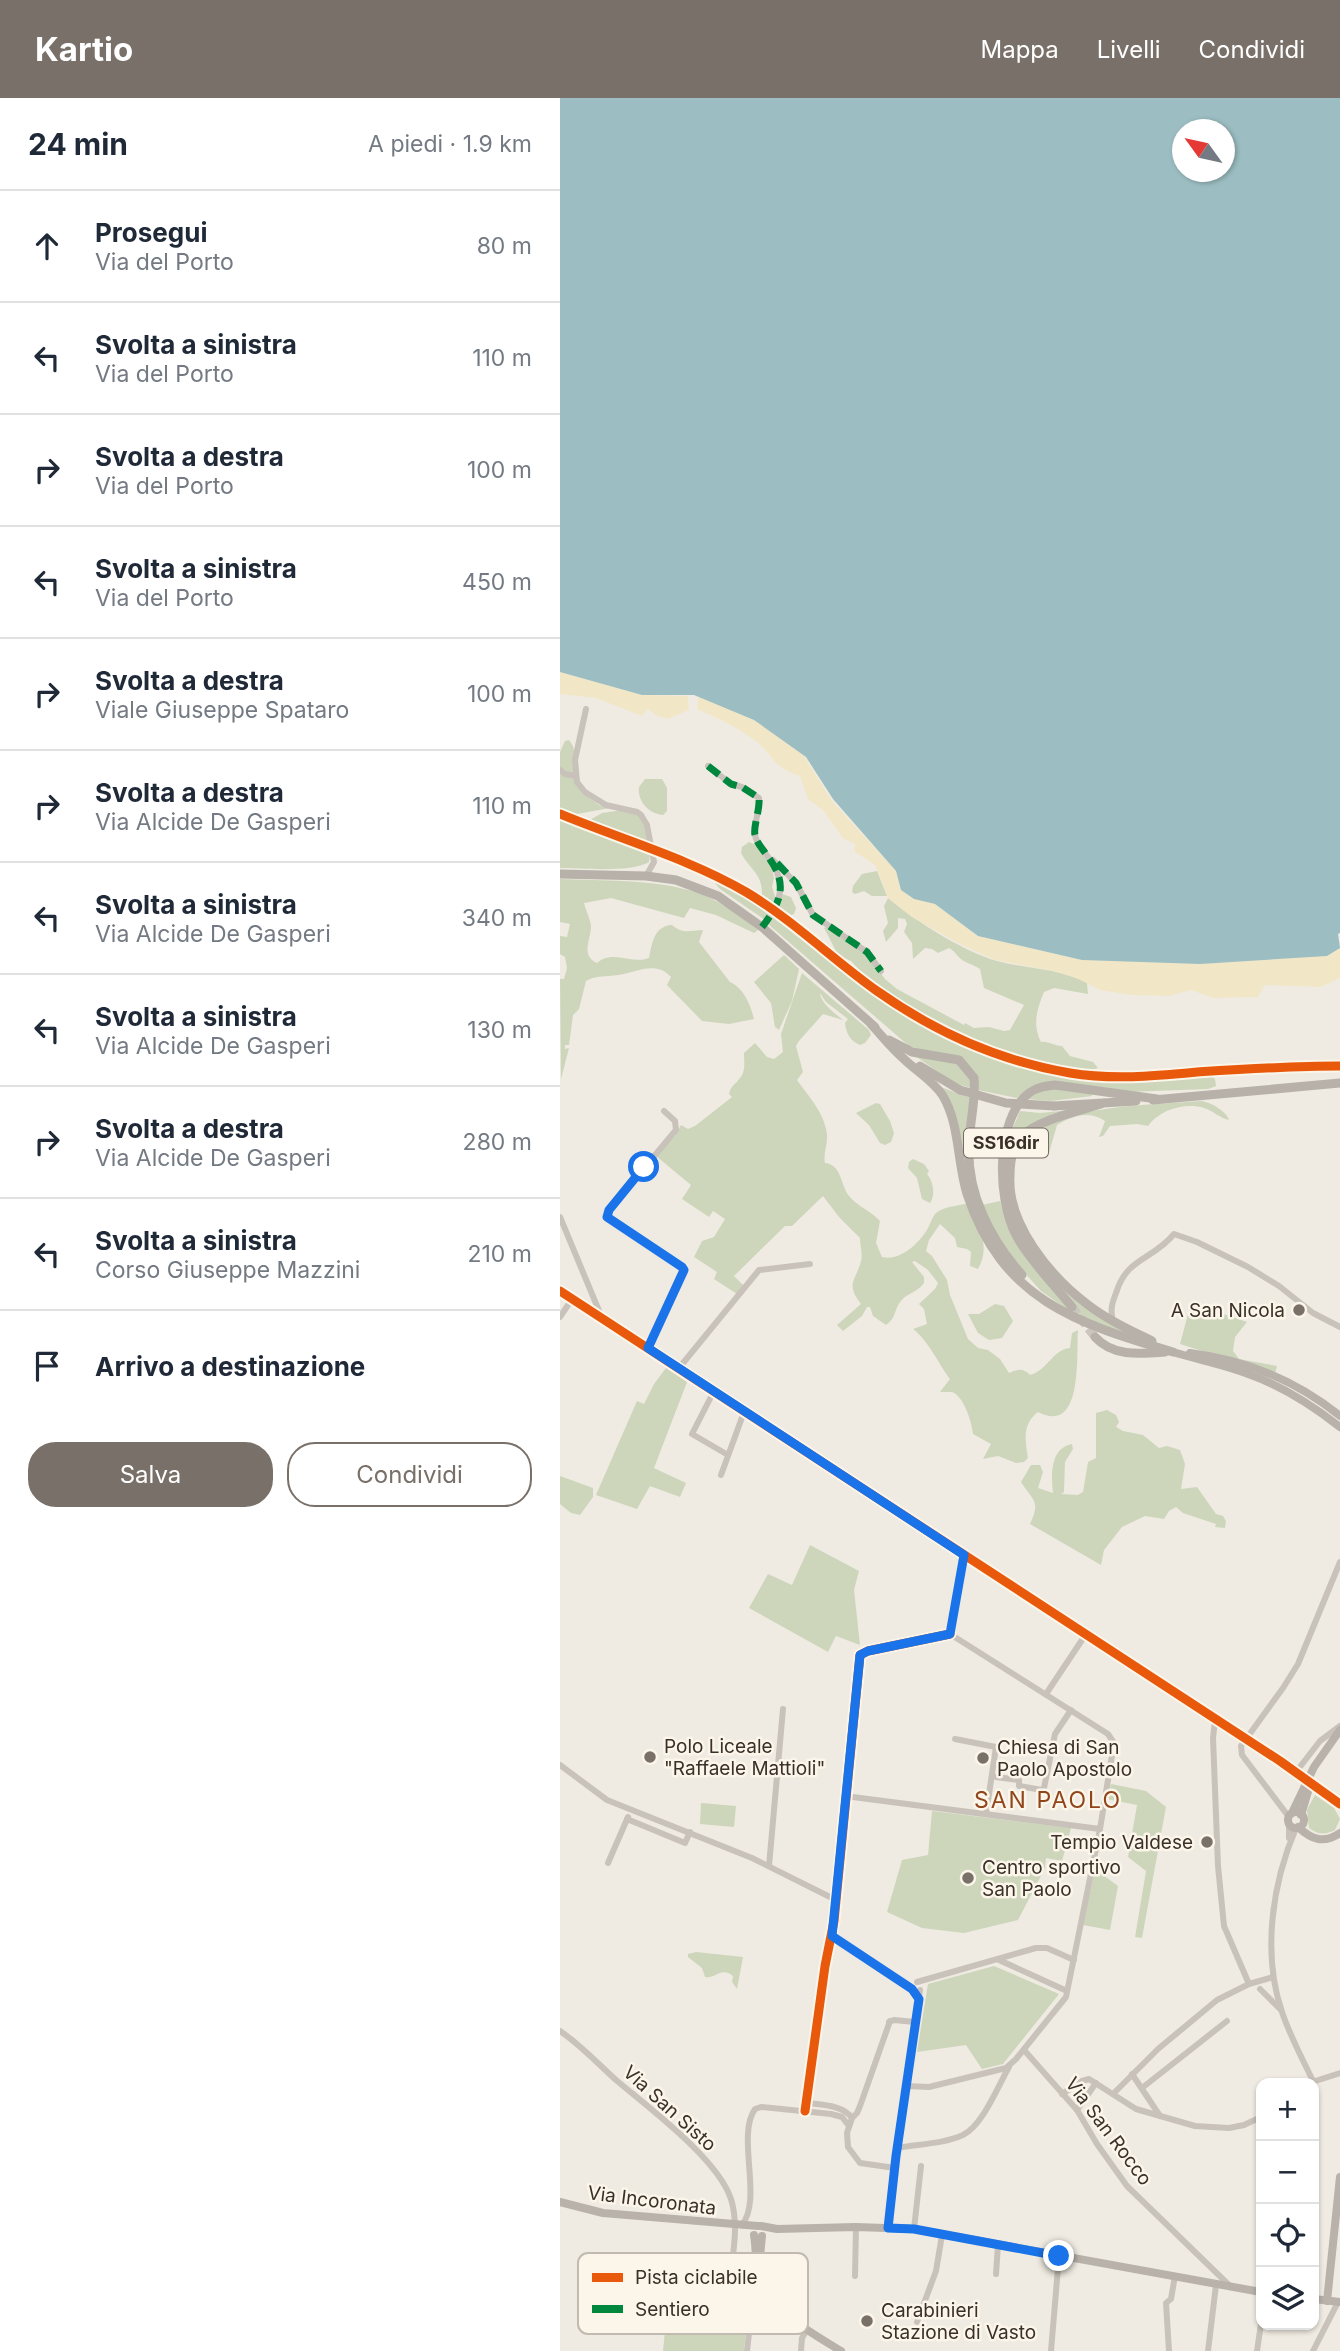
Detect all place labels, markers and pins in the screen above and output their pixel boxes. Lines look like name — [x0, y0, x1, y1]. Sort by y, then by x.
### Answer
place label: A San Nicola — [1171, 1299, 1285, 1322]
marker: A San Nicola — [1291, 1302, 1307, 1318]
place label: Polo Liceale "Raffaele Mattioli" — [664, 1735, 825, 1780]
place label: Chiesa di San Paolo Apostolo — [997, 1736, 1132, 1781]
marker: Polo Liceale "Raffaele Mattioli" — [642, 1749, 658, 1765]
marker: Chiesa di San Paolo Apostolo — [975, 1750, 991, 1766]
place label: Tempio Valdese — [1050, 1831, 1193, 1854]
marker: Tempio Valdese — [1199, 1834, 1215, 1850]
place label: Centro sportivo San Paolo — [982, 1856, 1121, 1901]
marker: Centro sportivo San Paolo — [960, 1870, 976, 1886]
place label: Carabinieri Stazione di Vasto — [881, 2299, 1036, 2344]
marker: Carabinieri Stazione di Vasto — [859, 2313, 875, 2329]

